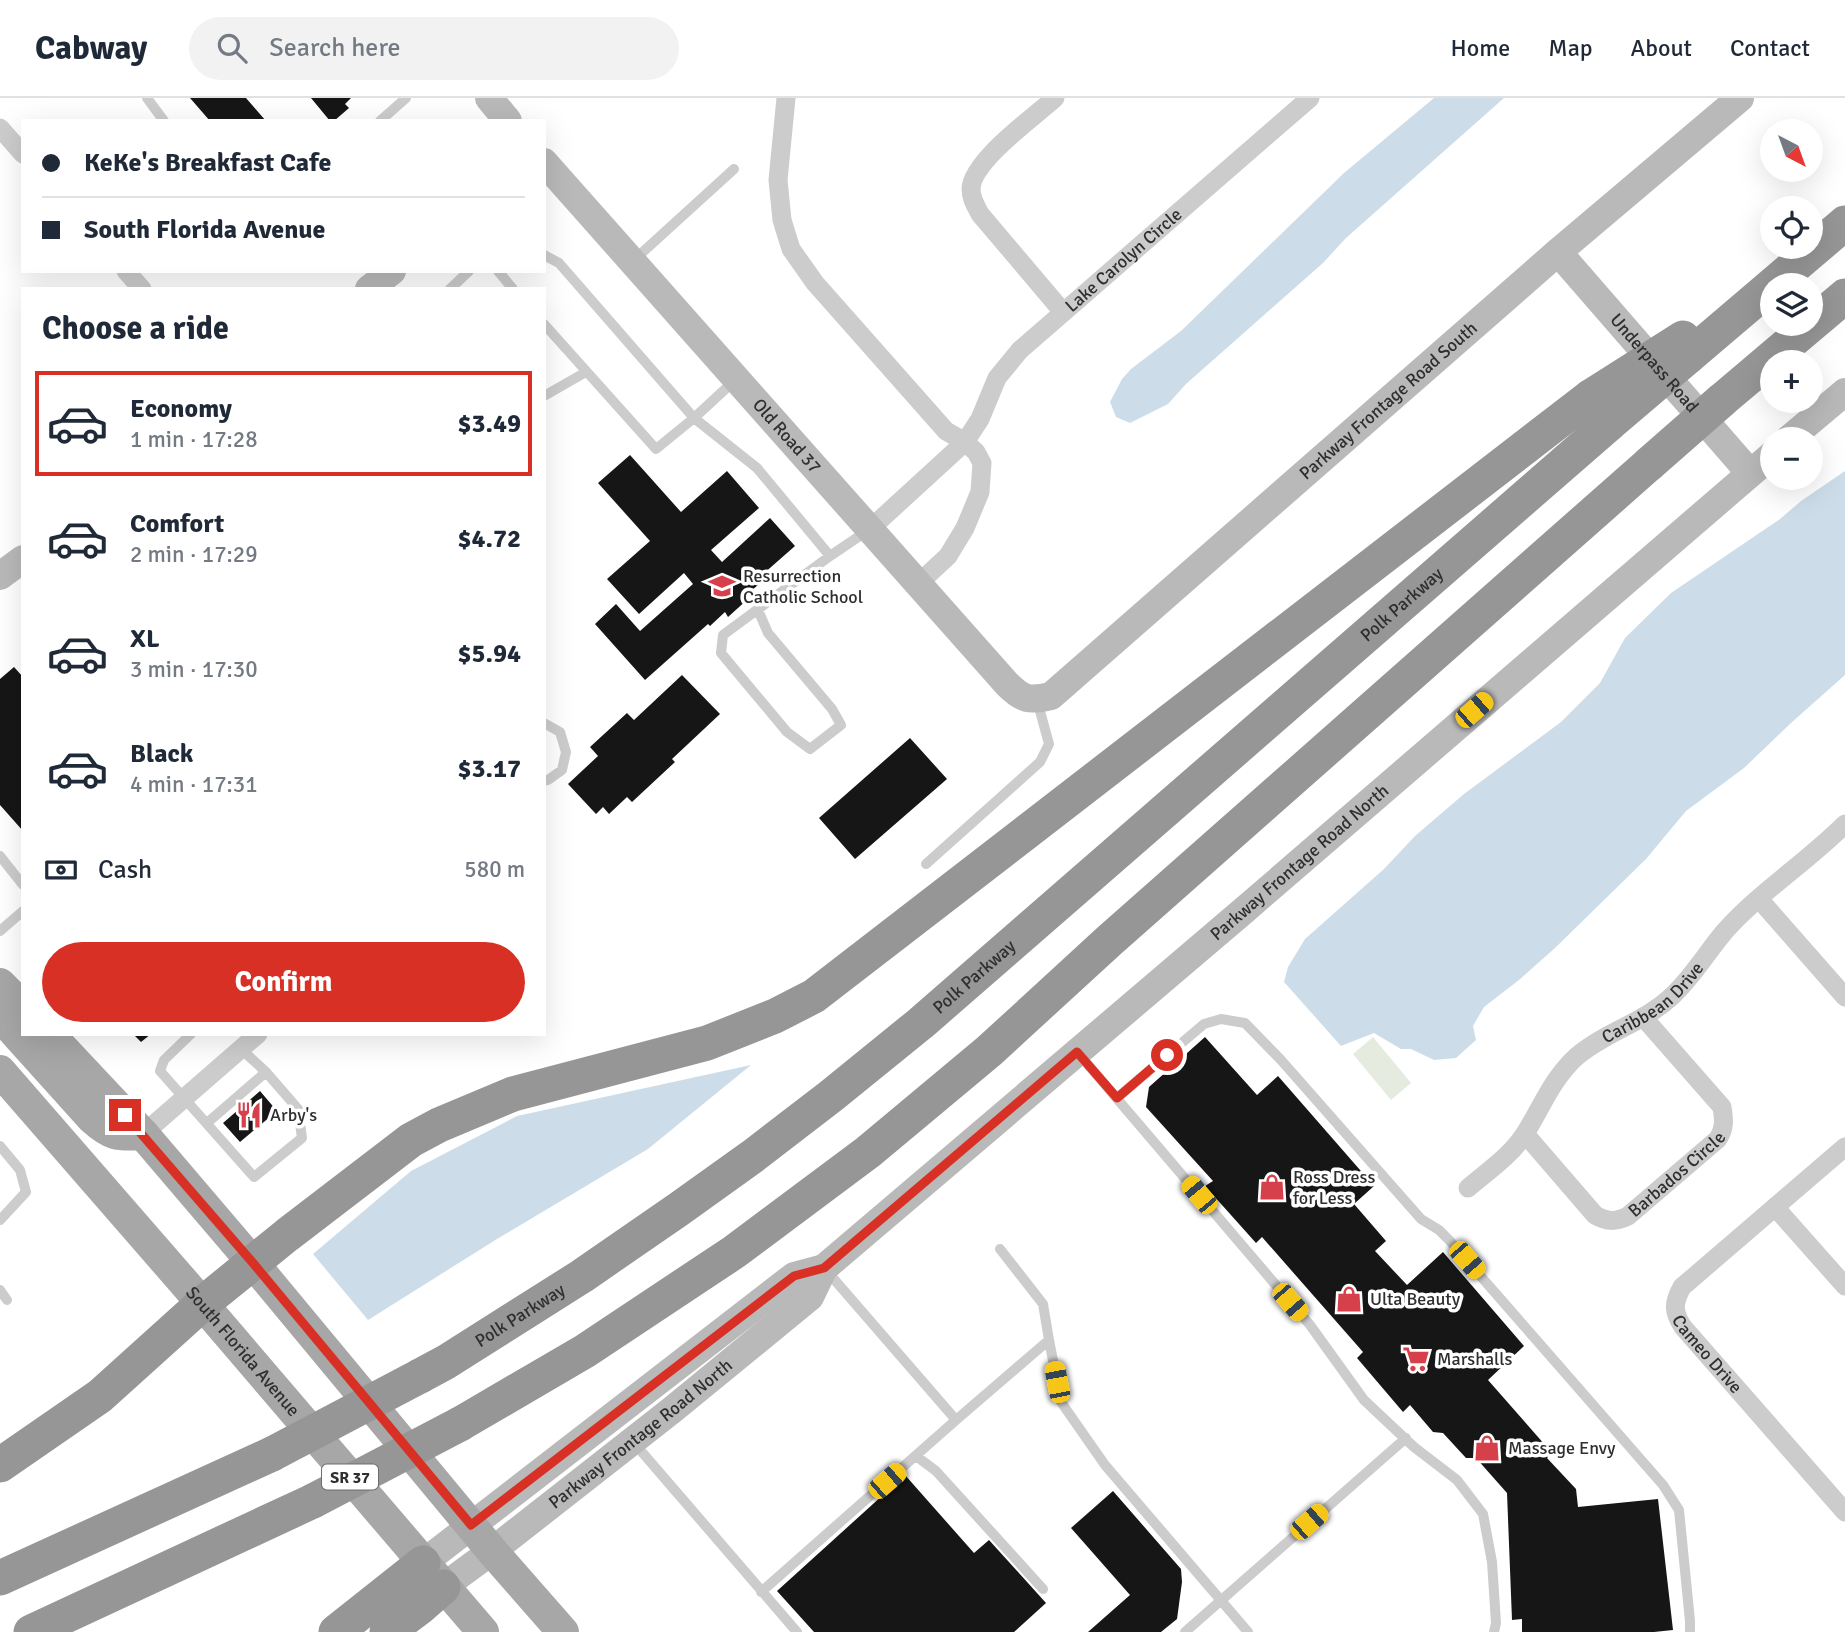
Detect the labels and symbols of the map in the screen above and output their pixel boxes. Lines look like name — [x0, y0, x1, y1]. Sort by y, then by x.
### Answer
north arrow — [1760, 119, 1824, 182]
street label: Lake Carolyn Circle — [1061, 203, 1186, 317]
street label: Underpass Road — [1605, 309, 1703, 417]
street label: Parkway Frontage Road South — [1295, 317, 1482, 484]
street label: Old Road 37 — [748, 394, 826, 478]
street label: Polk Parkway — [1356, 562, 1448, 646]
place label: Resurrection Catholic School — [743, 565, 863, 608]
school or university icon: Resurrection Catholic School — [707, 571, 737, 601]
car — [1452, 688, 1497, 732]
street label: Parkway Frontage Road North — [1206, 779, 1393, 945]
street label: Polk Parkway — [928, 935, 1020, 1019]
street label: Caribbean Drive — [1598, 958, 1708, 1048]
route start — [1151, 1039, 1183, 1071]
route end — [109, 1099, 141, 1131]
restaurant icon: Arby's — [234, 1100, 264, 1130]
place label: Arby's — [270, 1104, 317, 1126]
street label: Barbados Circle — [1624, 1128, 1731, 1222]
place label: Ross Dress for Less — [1293, 1166, 1375, 1209]
car — [1178, 1172, 1221, 1218]
shop icon: Ross Dress for Less — [1257, 1172, 1287, 1202]
car — [1446, 1237, 1489, 1283]
street label: Polk Parkway — [471, 1278, 569, 1352]
car — [1269, 1279, 1312, 1325]
street label: South Florida Avenue — [181, 1282, 305, 1421]
shop icon: Ulta Beauty — [1334, 1284, 1364, 1314]
place label: Ulta Beauty — [1370, 1288, 1461, 1310]
street label: Cameo Drive — [1667, 1311, 1747, 1398]
supermarket icon: Marshalls — [1401, 1344, 1431, 1374]
place label: Marshalls — [1437, 1348, 1512, 1370]
street label: Parkway Frontage Road North — [544, 1354, 737, 1513]
car — [1043, 1359, 1072, 1405]
shop icon: Massage Envy — [1472, 1433, 1502, 1463]
place label: Massage Envy — [1508, 1437, 1616, 1459]
car — [865, 1459, 910, 1503]
road number: SR 37 — [322, 1464, 378, 1490]
car — [1287, 1500, 1332, 1544]

